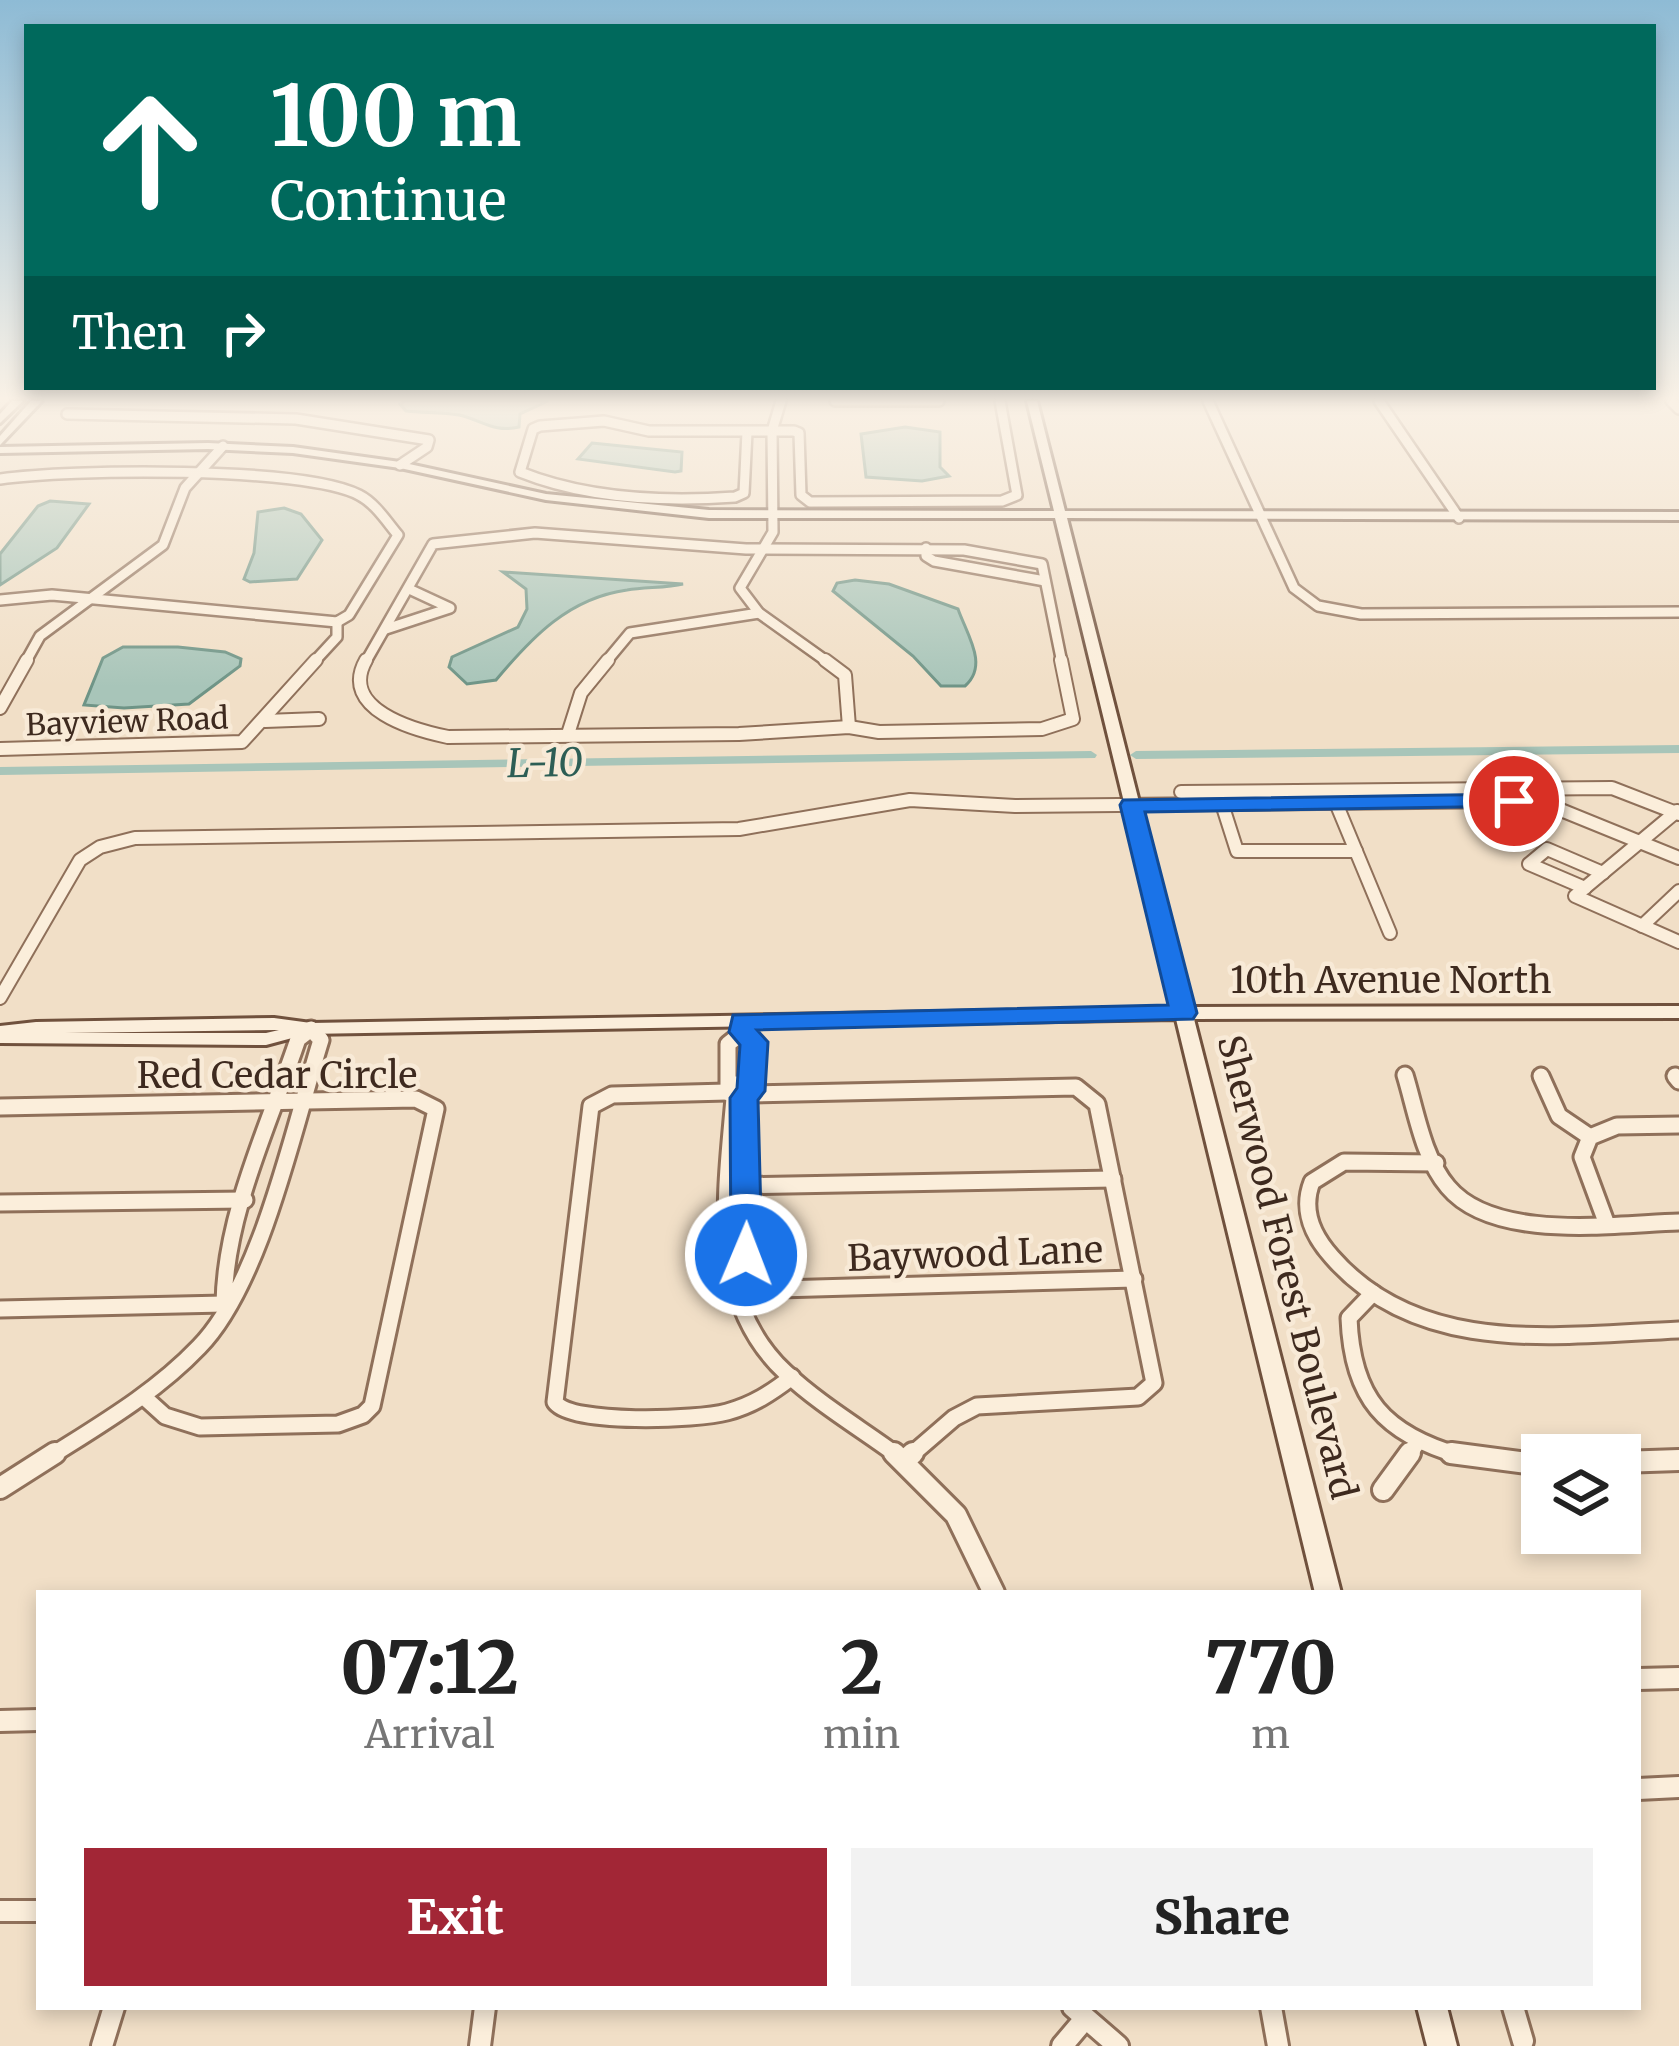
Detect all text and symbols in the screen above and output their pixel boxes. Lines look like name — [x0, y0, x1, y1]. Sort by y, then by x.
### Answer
text: 100 m — [270, 63, 522, 169]
icon: ahead — [72, 72, 228, 228]
text: Continue — [270, 167, 506, 235]
icon: right — [210, 300, 276, 366]
text: Then — [72, 305, 186, 361]
street label: Bayview Road — [25, 698, 229, 744]
water label: L-10 — [507, 738, 583, 788]
pin — [1463, 750, 1565, 852]
icon: arrive — [1481, 768, 1547, 834]
street label: 10th Avenue North — [1230, 958, 1552, 1003]
street label: Sherwood Forest Boulevard — [1208, 1031, 1366, 1503]
street label: Red Cedar Circle — [137, 1053, 417, 1098]
position arrow — [683, 1192, 809, 1318]
street label: Baywood Lane — [846, 1227, 1104, 1281]
map controls — [1521, 1434, 1641, 1554]
button: layers — [1521, 1434, 1641, 1554]
text: 07:12 — [340, 1622, 519, 1713]
text: 2 — [841, 1622, 883, 1713]
text: 770 — [1204, 1622, 1337, 1713]
text: Arrival — [364, 1710, 495, 1759]
text: min — [823, 1710, 900, 1759]
text: m — [1251, 1710, 1290, 1759]
button: Exit — [84, 1848, 827, 1986]
button: Share — [851, 1848, 1593, 1986]

